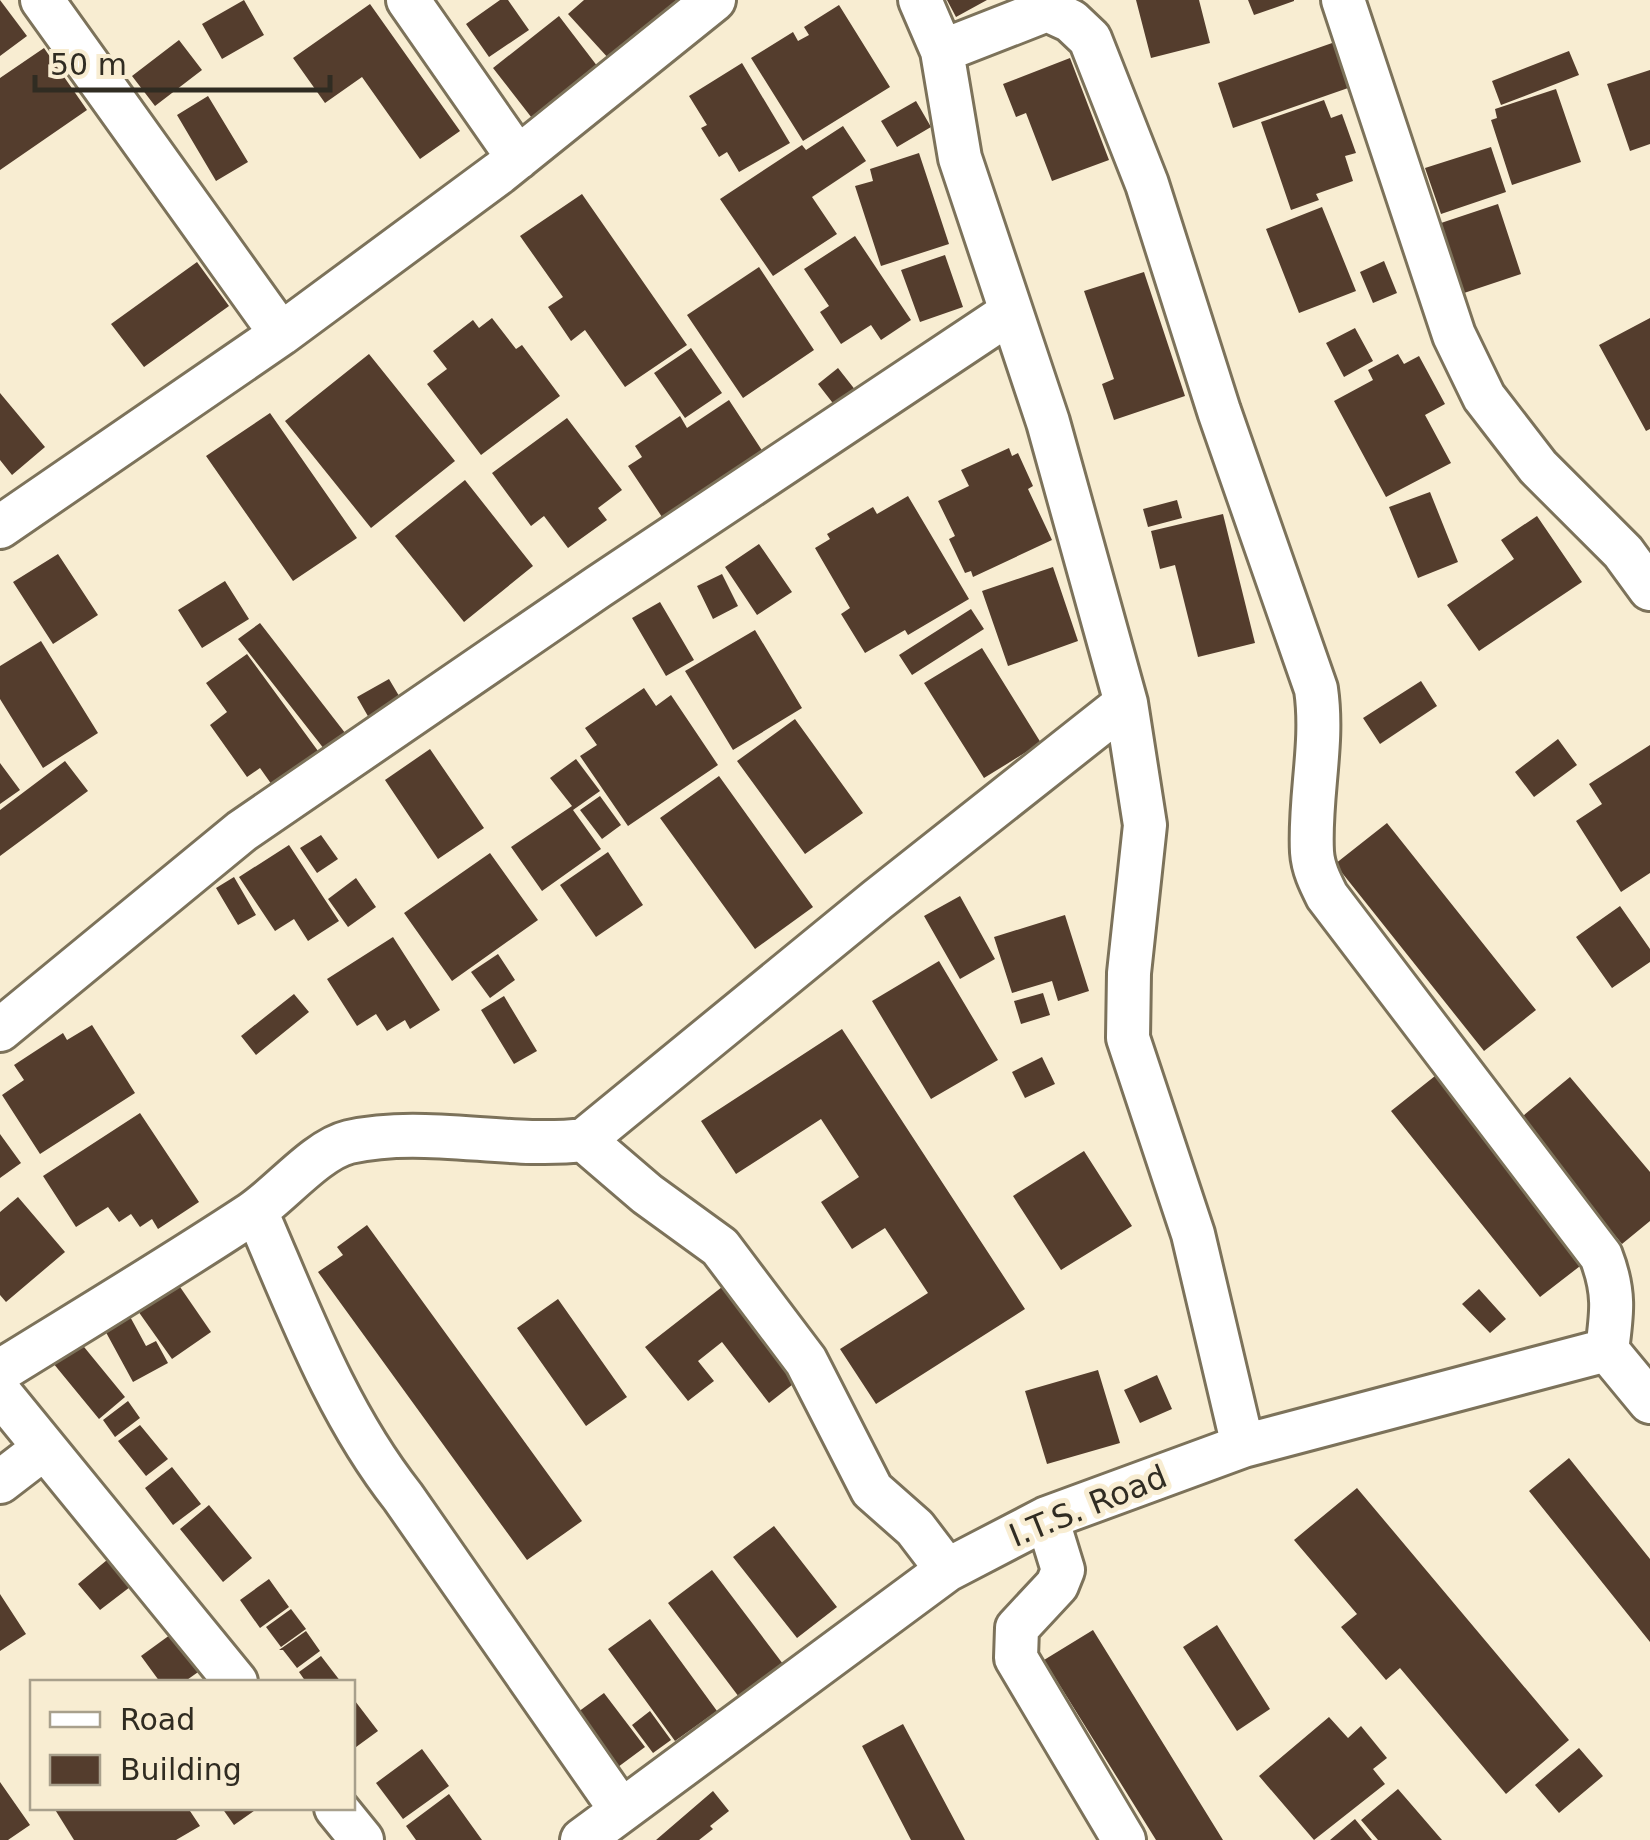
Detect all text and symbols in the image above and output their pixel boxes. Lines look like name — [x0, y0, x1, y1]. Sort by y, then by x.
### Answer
scale bar — [35, 30, 330, 92]
text: 50 m — [50, 47, 127, 82]
street label: I.T.S. Road — [1004, 1457, 1172, 1555]
legend — [30, 1680, 355, 1810]
text: Road — [120, 1702, 195, 1737]
text: Building — [120, 1752, 242, 1787]

